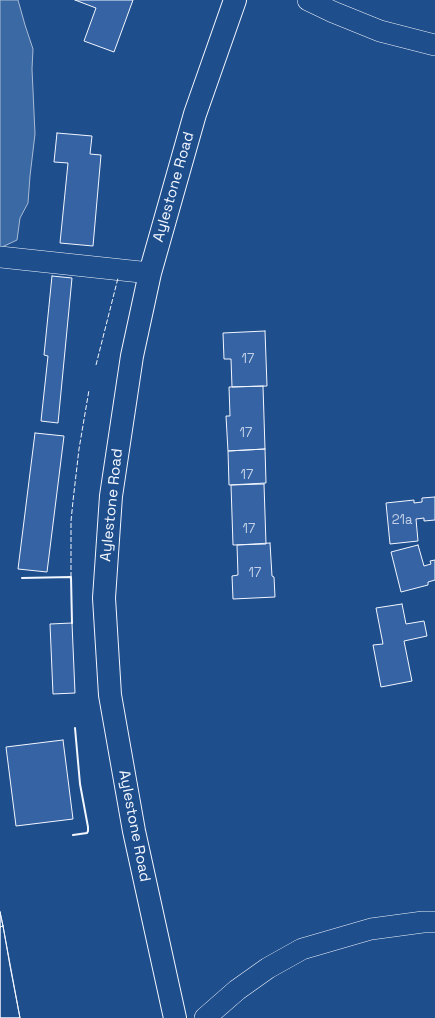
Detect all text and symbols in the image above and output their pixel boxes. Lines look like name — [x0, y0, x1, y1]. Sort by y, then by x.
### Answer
street label: Aylestone Road — [150, 130, 198, 244]
house number: 17 — [242, 351, 254, 367]
house number: 17 — [240, 425, 252, 441]
street label: Aylestone Road — [97, 448, 127, 562]
house number: 17 — [241, 467, 253, 483]
house number: 21a — [392, 512, 412, 528]
house number: 17 — [243, 521, 255, 537]
house number: 17 — [249, 565, 261, 581]
street label: Aylestone Road — [114, 769, 154, 883]

